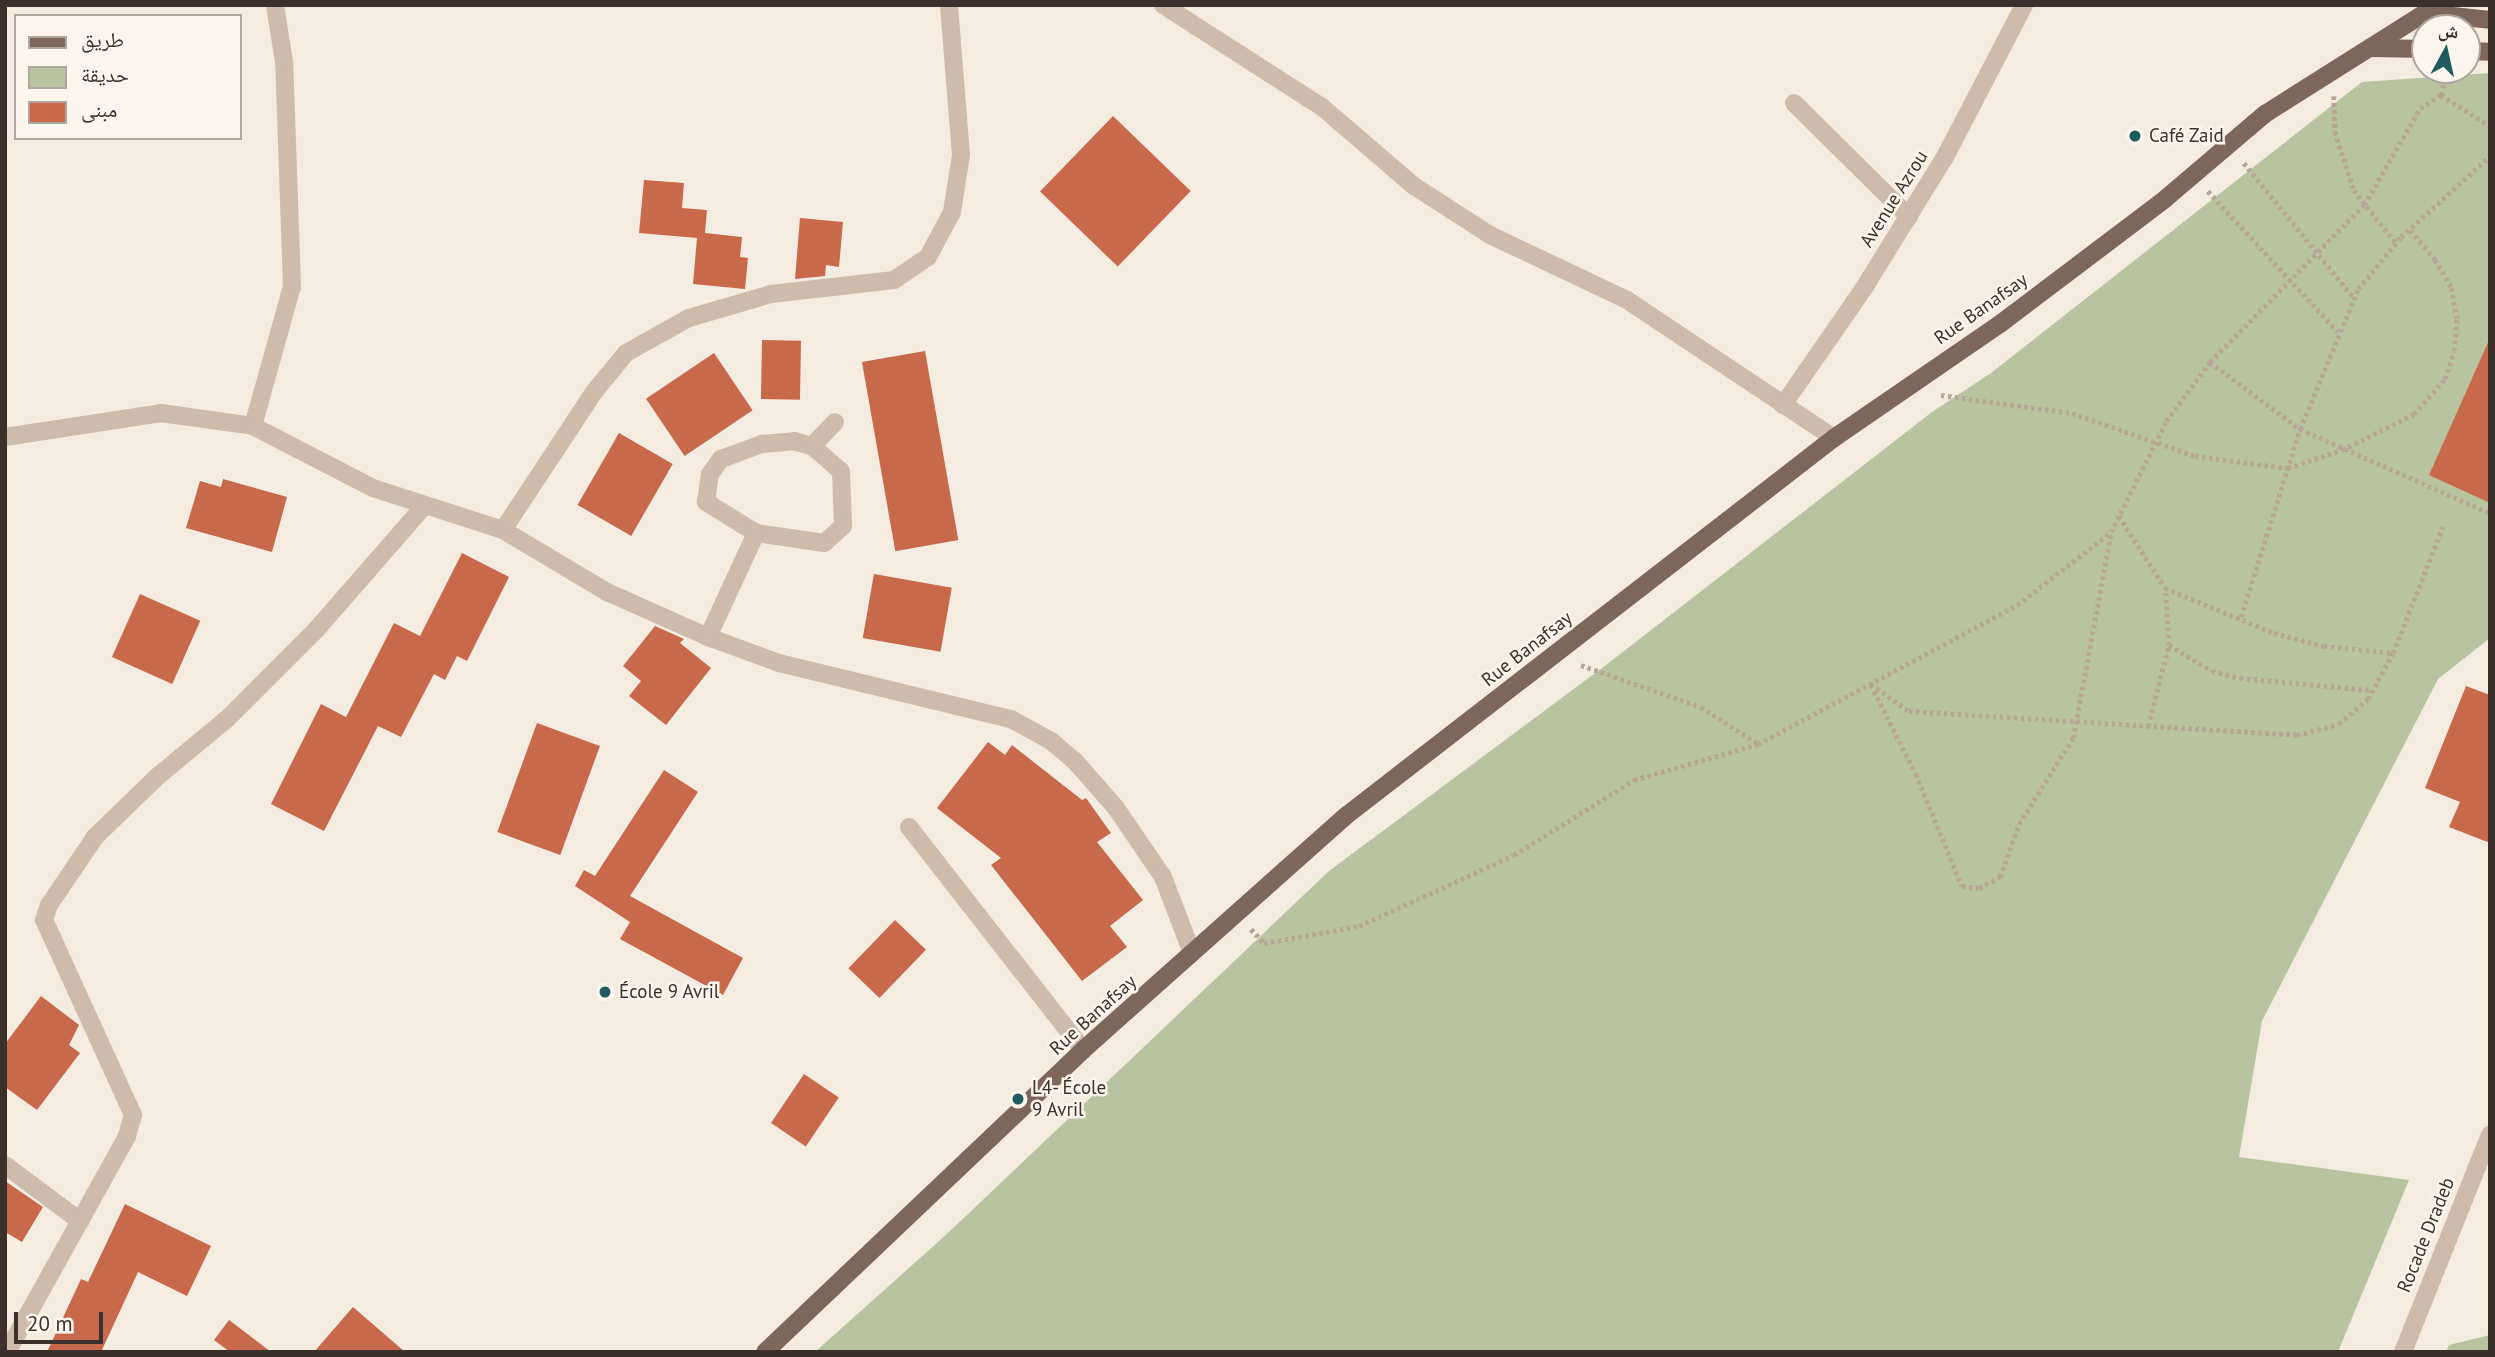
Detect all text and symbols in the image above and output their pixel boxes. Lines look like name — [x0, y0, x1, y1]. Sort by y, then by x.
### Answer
legend — [14, 14, 242, 140]
north arrow — [2411, 14, 2481, 84]
text: ش — [2437, 17, 2460, 43]
text: طريق — [81, 26, 124, 53]
text: حديقة — [81, 61, 129, 88]
text: مبنى — [81, 96, 117, 123]
place label: Café Zaid — [2149, 125, 2224, 147]
marker: Café Zaid — [2127, 128, 2143, 144]
street label: Avenue Azrou — [1855, 146, 1933, 252]
street label: Rue Banafsay — [1930, 268, 2032, 350]
street label: Rue Banafsay — [1477, 607, 1577, 691]
street label: Rue Banafsay — [1045, 970, 1141, 1060]
place label: École 9 Avril — [619, 981, 720, 1003]
marker: École 9 Avril — [597, 984, 613, 1000]
place label: L4- École 9 Avril — [1032, 1077, 1108, 1121]
marker: L4- École 9 Avril — [1010, 1091, 1026, 1107]
street label: Rocade Dradeb — [2393, 1174, 2459, 1296]
scale bar — [18, 1298, 107, 1342]
text: 20 m — [27, 1310, 73, 1337]

